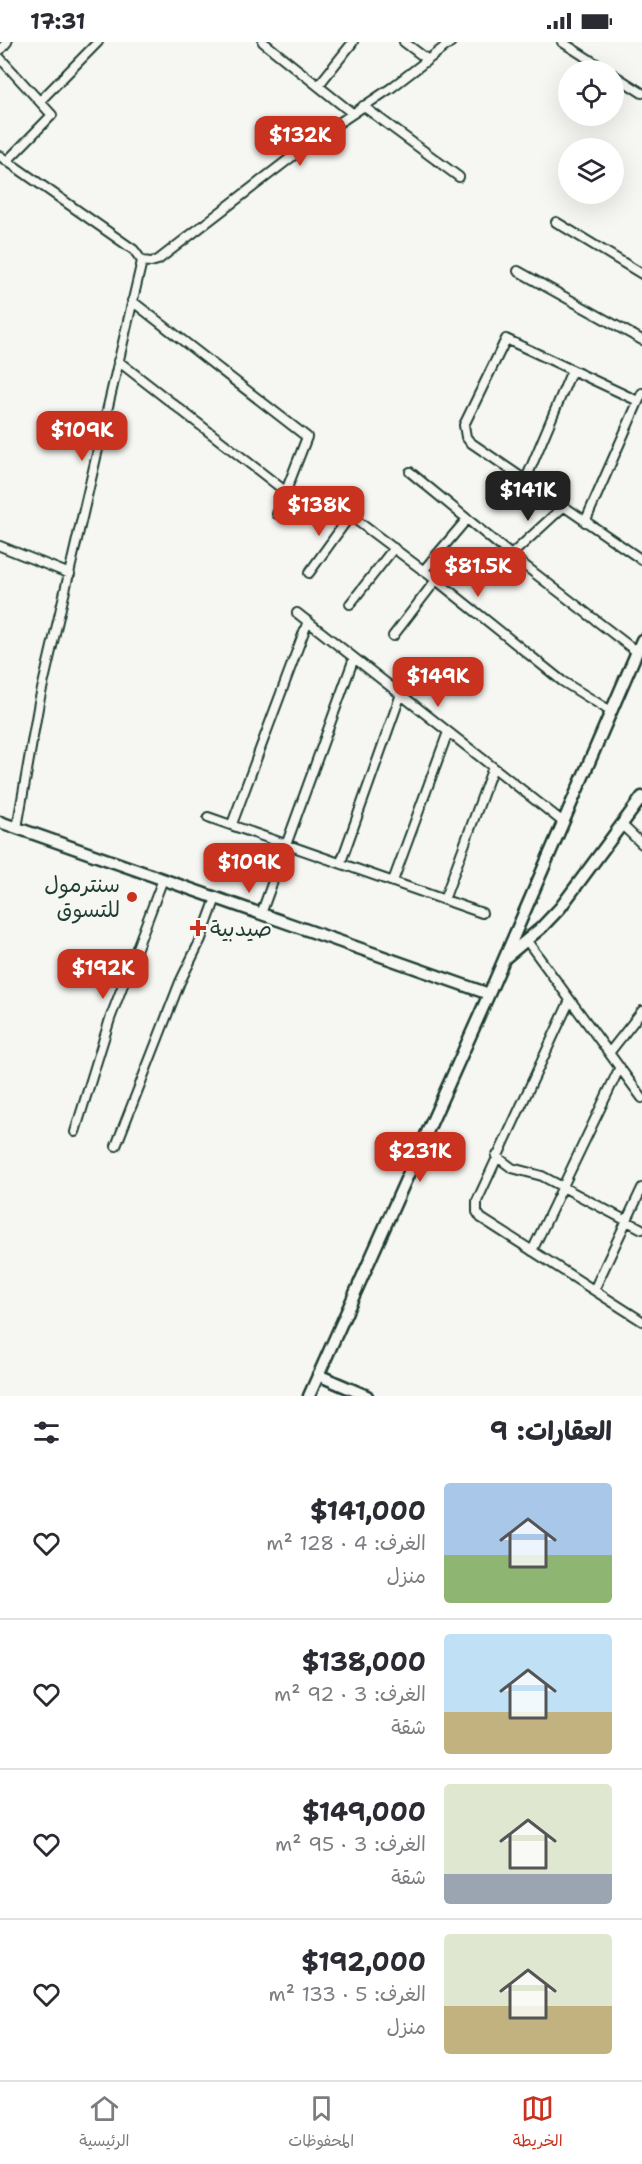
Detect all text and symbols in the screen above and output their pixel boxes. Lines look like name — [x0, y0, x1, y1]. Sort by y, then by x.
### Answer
text: 17:31 — [30, 7, 85, 36]
map controls — [558, 60, 624, 204]
button: locate — [558, 60, 624, 126]
pin: $132K — [258, 116, 342, 167]
text: $132K — [269, 122, 331, 148]
button: layers — [558, 138, 624, 204]
pin: $109K — [40, 411, 124, 462]
text: $109K — [50, 417, 114, 443]
pin: $141K — [486, 471, 570, 522]
text: $141K — [499, 477, 557, 503]
pin: $138K — [277, 486, 361, 537]
text: $138K — [287, 492, 351, 518]
pin: $81.5K — [429, 547, 527, 598]
text: $81.5K — [444, 553, 512, 579]
pin: $149K — [396, 657, 480, 708]
text: $149K — [407, 663, 469, 689]
pin: $109K — [207, 843, 291, 894]
text: $109K — [217, 849, 281, 875]
place label: سنترمول للتسوق — [44, 870, 120, 924]
marker: سنترمول للتسوق — [125, 890, 139, 904]
place label: صيدبية — [210, 914, 272, 943]
marker: صيدبية — [191, 921, 205, 935]
pin: $192K — [61, 949, 145, 1000]
text: $192K — [71, 955, 135, 981]
pin: $231K — [378, 1132, 462, 1183]
text: $231K — [389, 1138, 451, 1164]
text: العقارات: 9 — [490, 1413, 612, 1448]
icon: filters — [30, 1416, 63, 1449]
text: $141,000 — [310, 1493, 426, 1528]
icon: home — [492, 1507, 564, 1579]
icon: heart — [30, 1527, 63, 1560]
text: الغرف: 4 · 128 m² — [266, 1530, 426, 1556]
text: منزل — [387, 1563, 426, 1589]
text: $138,000 — [301, 1644, 426, 1679]
icon: home — [492, 1658, 564, 1730]
icon: heart — [30, 1678, 63, 1711]
text: الغرف: 3 · 92 m² — [274, 1681, 426, 1707]
text: شقة — [391, 1714, 426, 1740]
text: $149,000 — [302, 1794, 426, 1829]
icon: home — [492, 1808, 564, 1880]
icon: heart — [30, 1828, 63, 1861]
text: الغرف: 3 · 95 m² — [275, 1831, 426, 1857]
text: شقة — [391, 1864, 426, 1890]
text: $192,000 — [301, 1944, 426, 1979]
icon: home — [492, 1958, 564, 2030]
icon: heart — [30, 1978, 63, 2011]
text: الغرف: 5 · 133 m² — [268, 1981, 426, 2007]
text: منزل — [387, 2014, 426, 2040]
tab: الرئيسية — [79, 2092, 130, 2155]
tab: المحفوظات — [288, 2092, 354, 2155]
tab: الخريطة — [513, 2092, 563, 2155]

